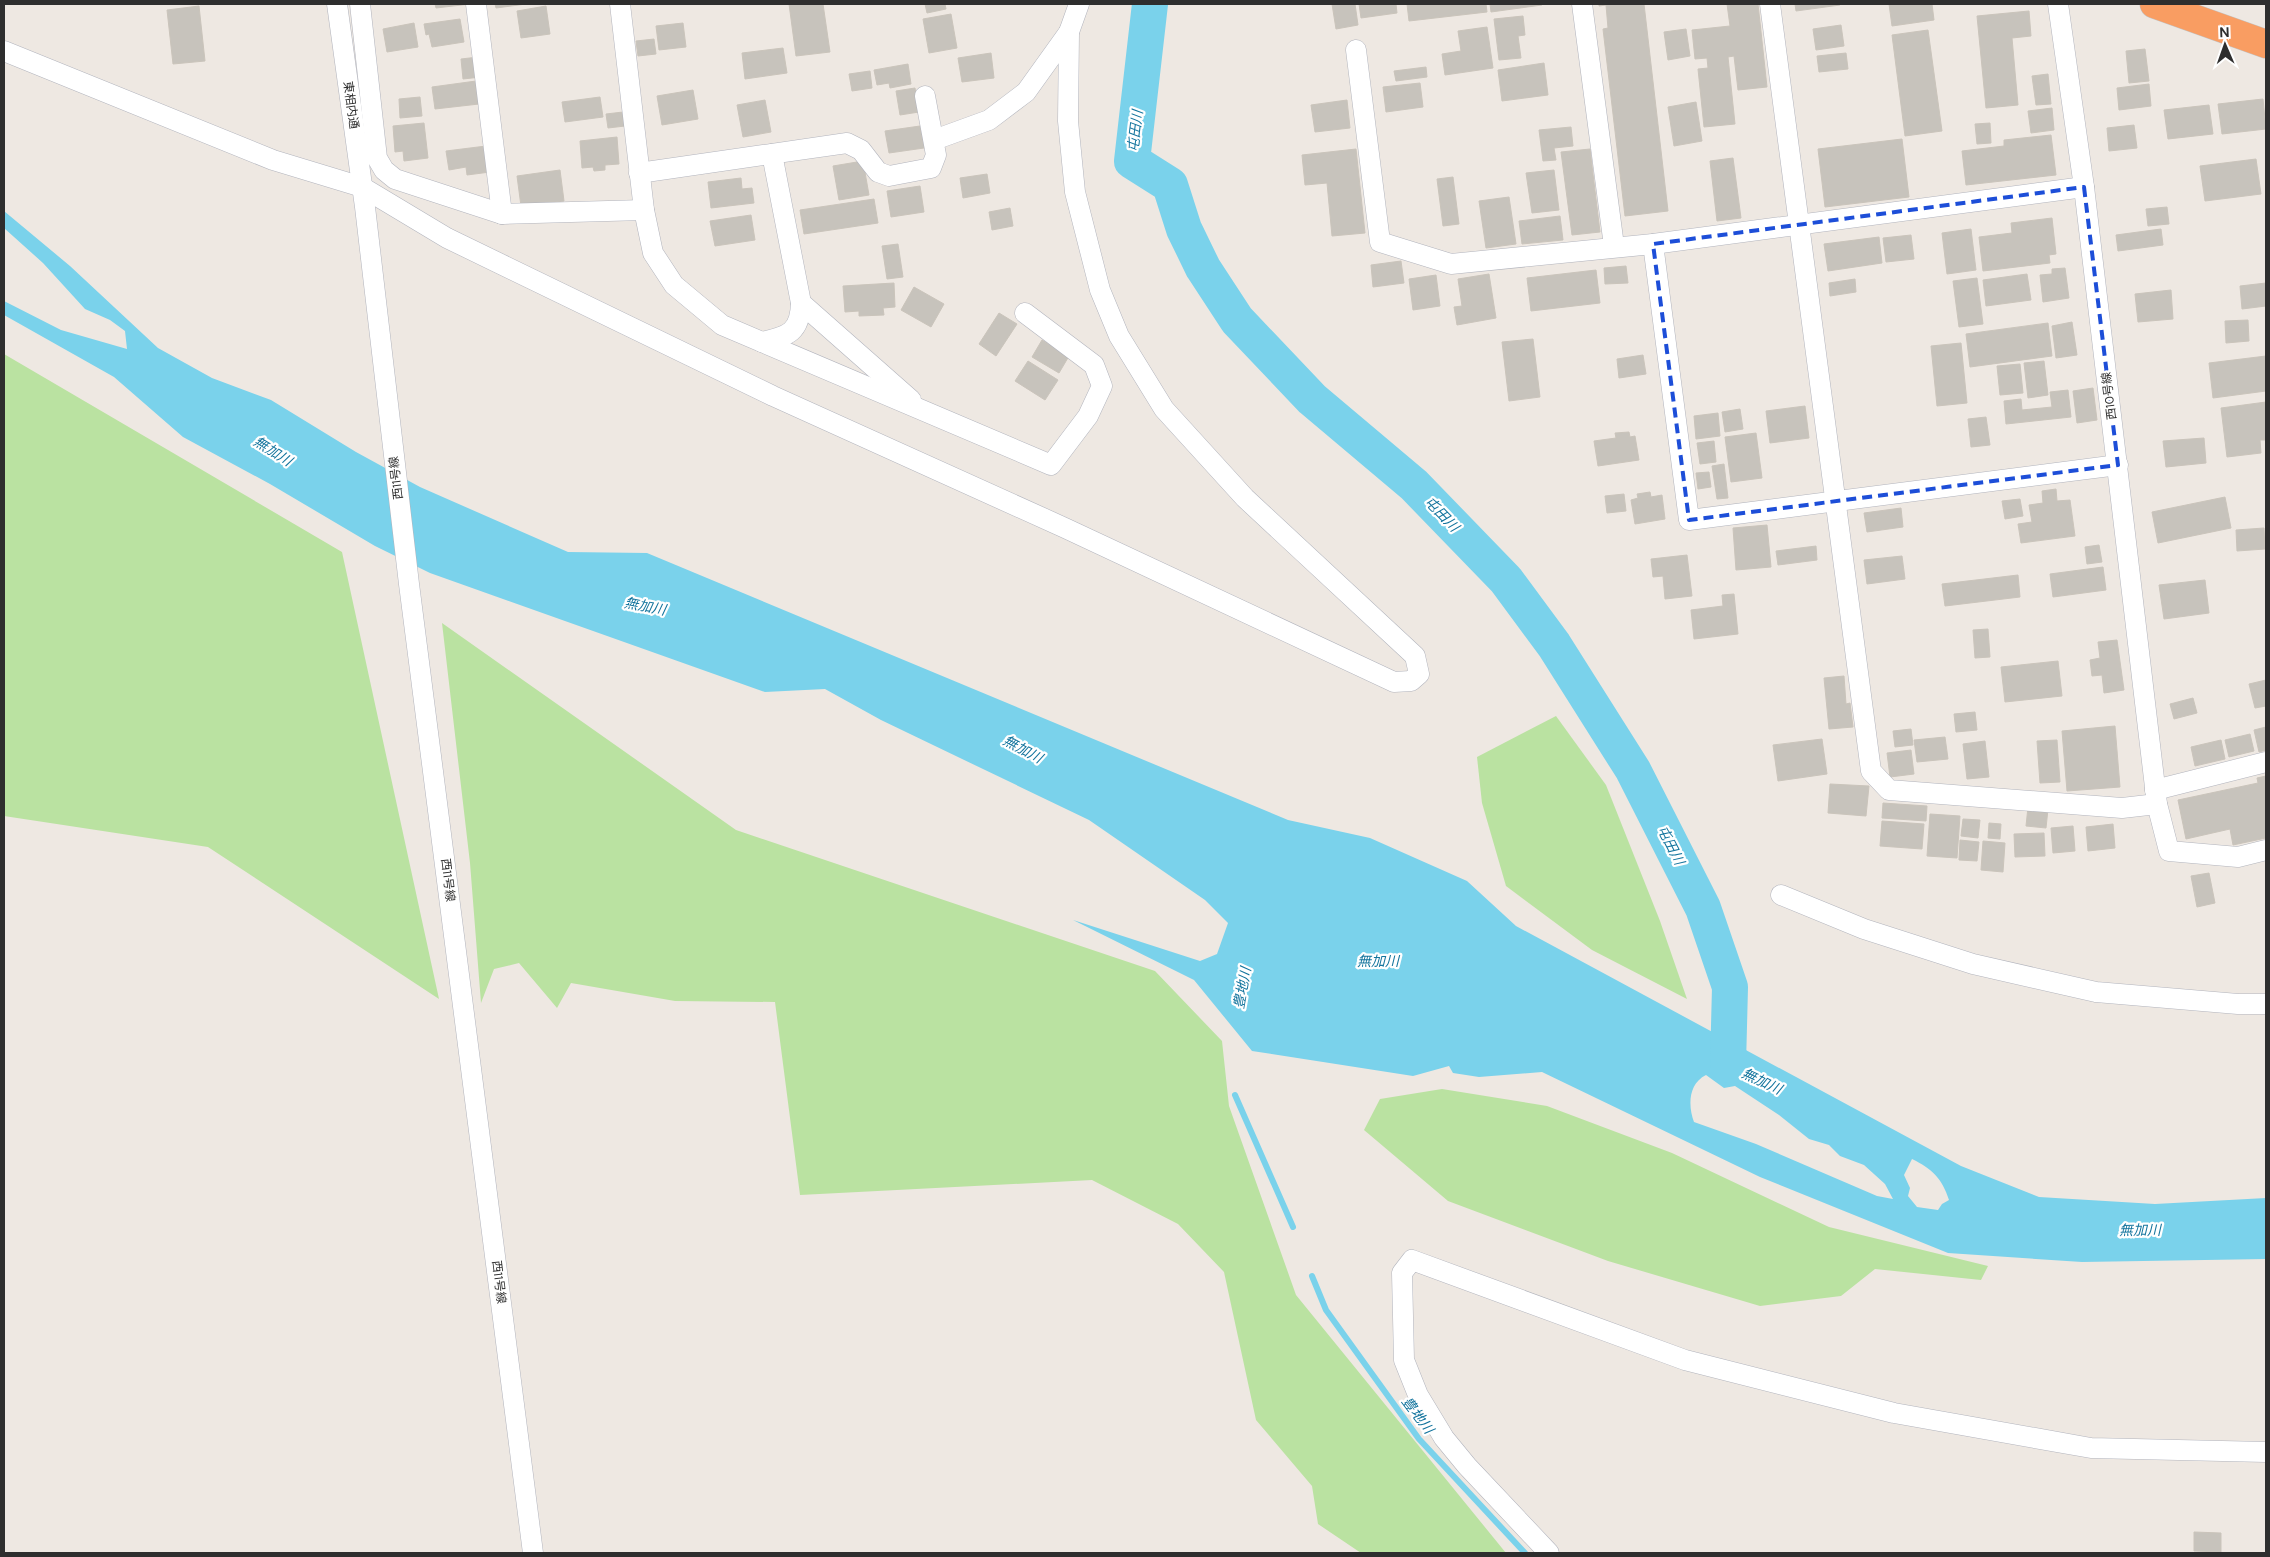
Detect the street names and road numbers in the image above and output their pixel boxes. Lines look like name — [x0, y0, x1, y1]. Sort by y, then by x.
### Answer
street label: 東相内通 — [340, 80, 362, 130]
street label: 西10号線 — [2098, 371, 2120, 421]
street label: 西11号線 — [385, 455, 407, 501]
street label: 西11号線 — [437, 857, 459, 903]
street label: 西11号線 — [488, 1259, 510, 1305]

